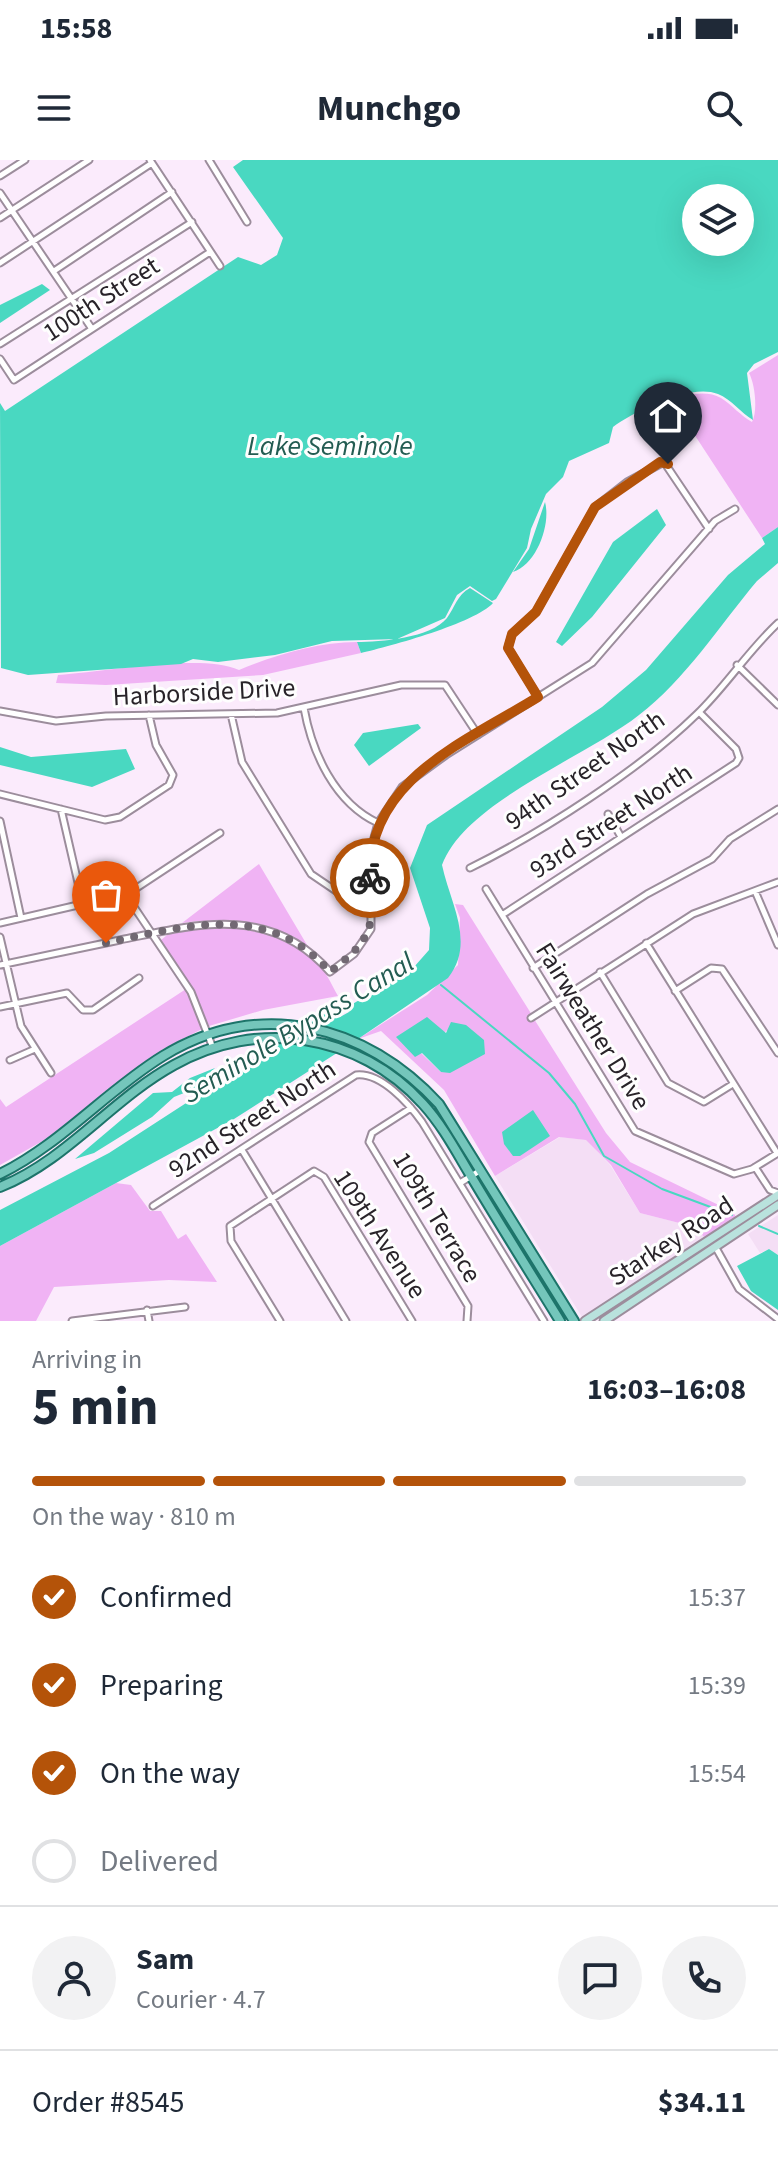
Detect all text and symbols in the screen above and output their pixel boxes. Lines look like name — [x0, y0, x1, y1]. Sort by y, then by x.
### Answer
text: 15:58 — [40, 7, 112, 50]
text: Munchgo — [317, 83, 461, 134]
icon: menu — [32, 86, 76, 130]
icon: search — [702, 86, 746, 130]
map controls — [682, 184, 754, 256]
button: layers — [682, 184, 754, 256]
street label: 100th Street — [36, 247, 167, 350]
pin — [634, 382, 702, 464]
icon: home — [646, 394, 690, 438]
water label: Lake Seminole — [247, 426, 413, 466]
street label: Harborside Drive — [112, 669, 296, 715]
street label: 94th Street North — [498, 701, 672, 839]
street label: 93rd Street North — [522, 754, 700, 888]
courier — [330, 838, 410, 918]
icon: bike — [348, 856, 392, 900]
pin — [72, 861, 140, 943]
icon: bag — [84, 873, 128, 917]
street label: Fairweather Drive — [527, 935, 659, 1117]
water label: Seminole Bypass Canal — [174, 943, 422, 1113]
street label: 92nd Street North — [161, 1051, 343, 1187]
street label: 109th Terrace — [383, 1145, 491, 1289]
street label: 109th Avenue — [324, 1162, 436, 1306]
street label: Starkey Road — [601, 1187, 741, 1295]
text: Arriving in — [32, 1341, 142, 1378]
text: 16:03–16:08 — [587, 1368, 746, 1411]
text: 5 min — [32, 1371, 159, 1445]
text: On the way · 810 m — [32, 1498, 236, 1535]
icon: check — [32, 1575, 76, 1619]
text: Confirmed — [100, 1576, 233, 1619]
text: 15:37 — [688, 1579, 746, 1616]
icon: check — [32, 1663, 76, 1707]
text: Preparing — [100, 1664, 223, 1707]
text: 15:39 — [688, 1667, 746, 1704]
icon: check — [32, 1751, 76, 1795]
text: On the way — [100, 1752, 240, 1795]
text: 15:54 — [688, 1755, 746, 1792]
text: Delivered — [100, 1840, 219, 1883]
button: person — [32, 1936, 116, 2020]
button: chat — [558, 1936, 642, 2020]
button: phone — [662, 1936, 746, 2020]
text: Sam — [136, 1938, 194, 1981]
text: Courier · 4.7 — [136, 1981, 266, 2018]
text: Order #8545 — [32, 2081, 185, 2124]
text: $34.11 — [658, 2081, 746, 2124]

